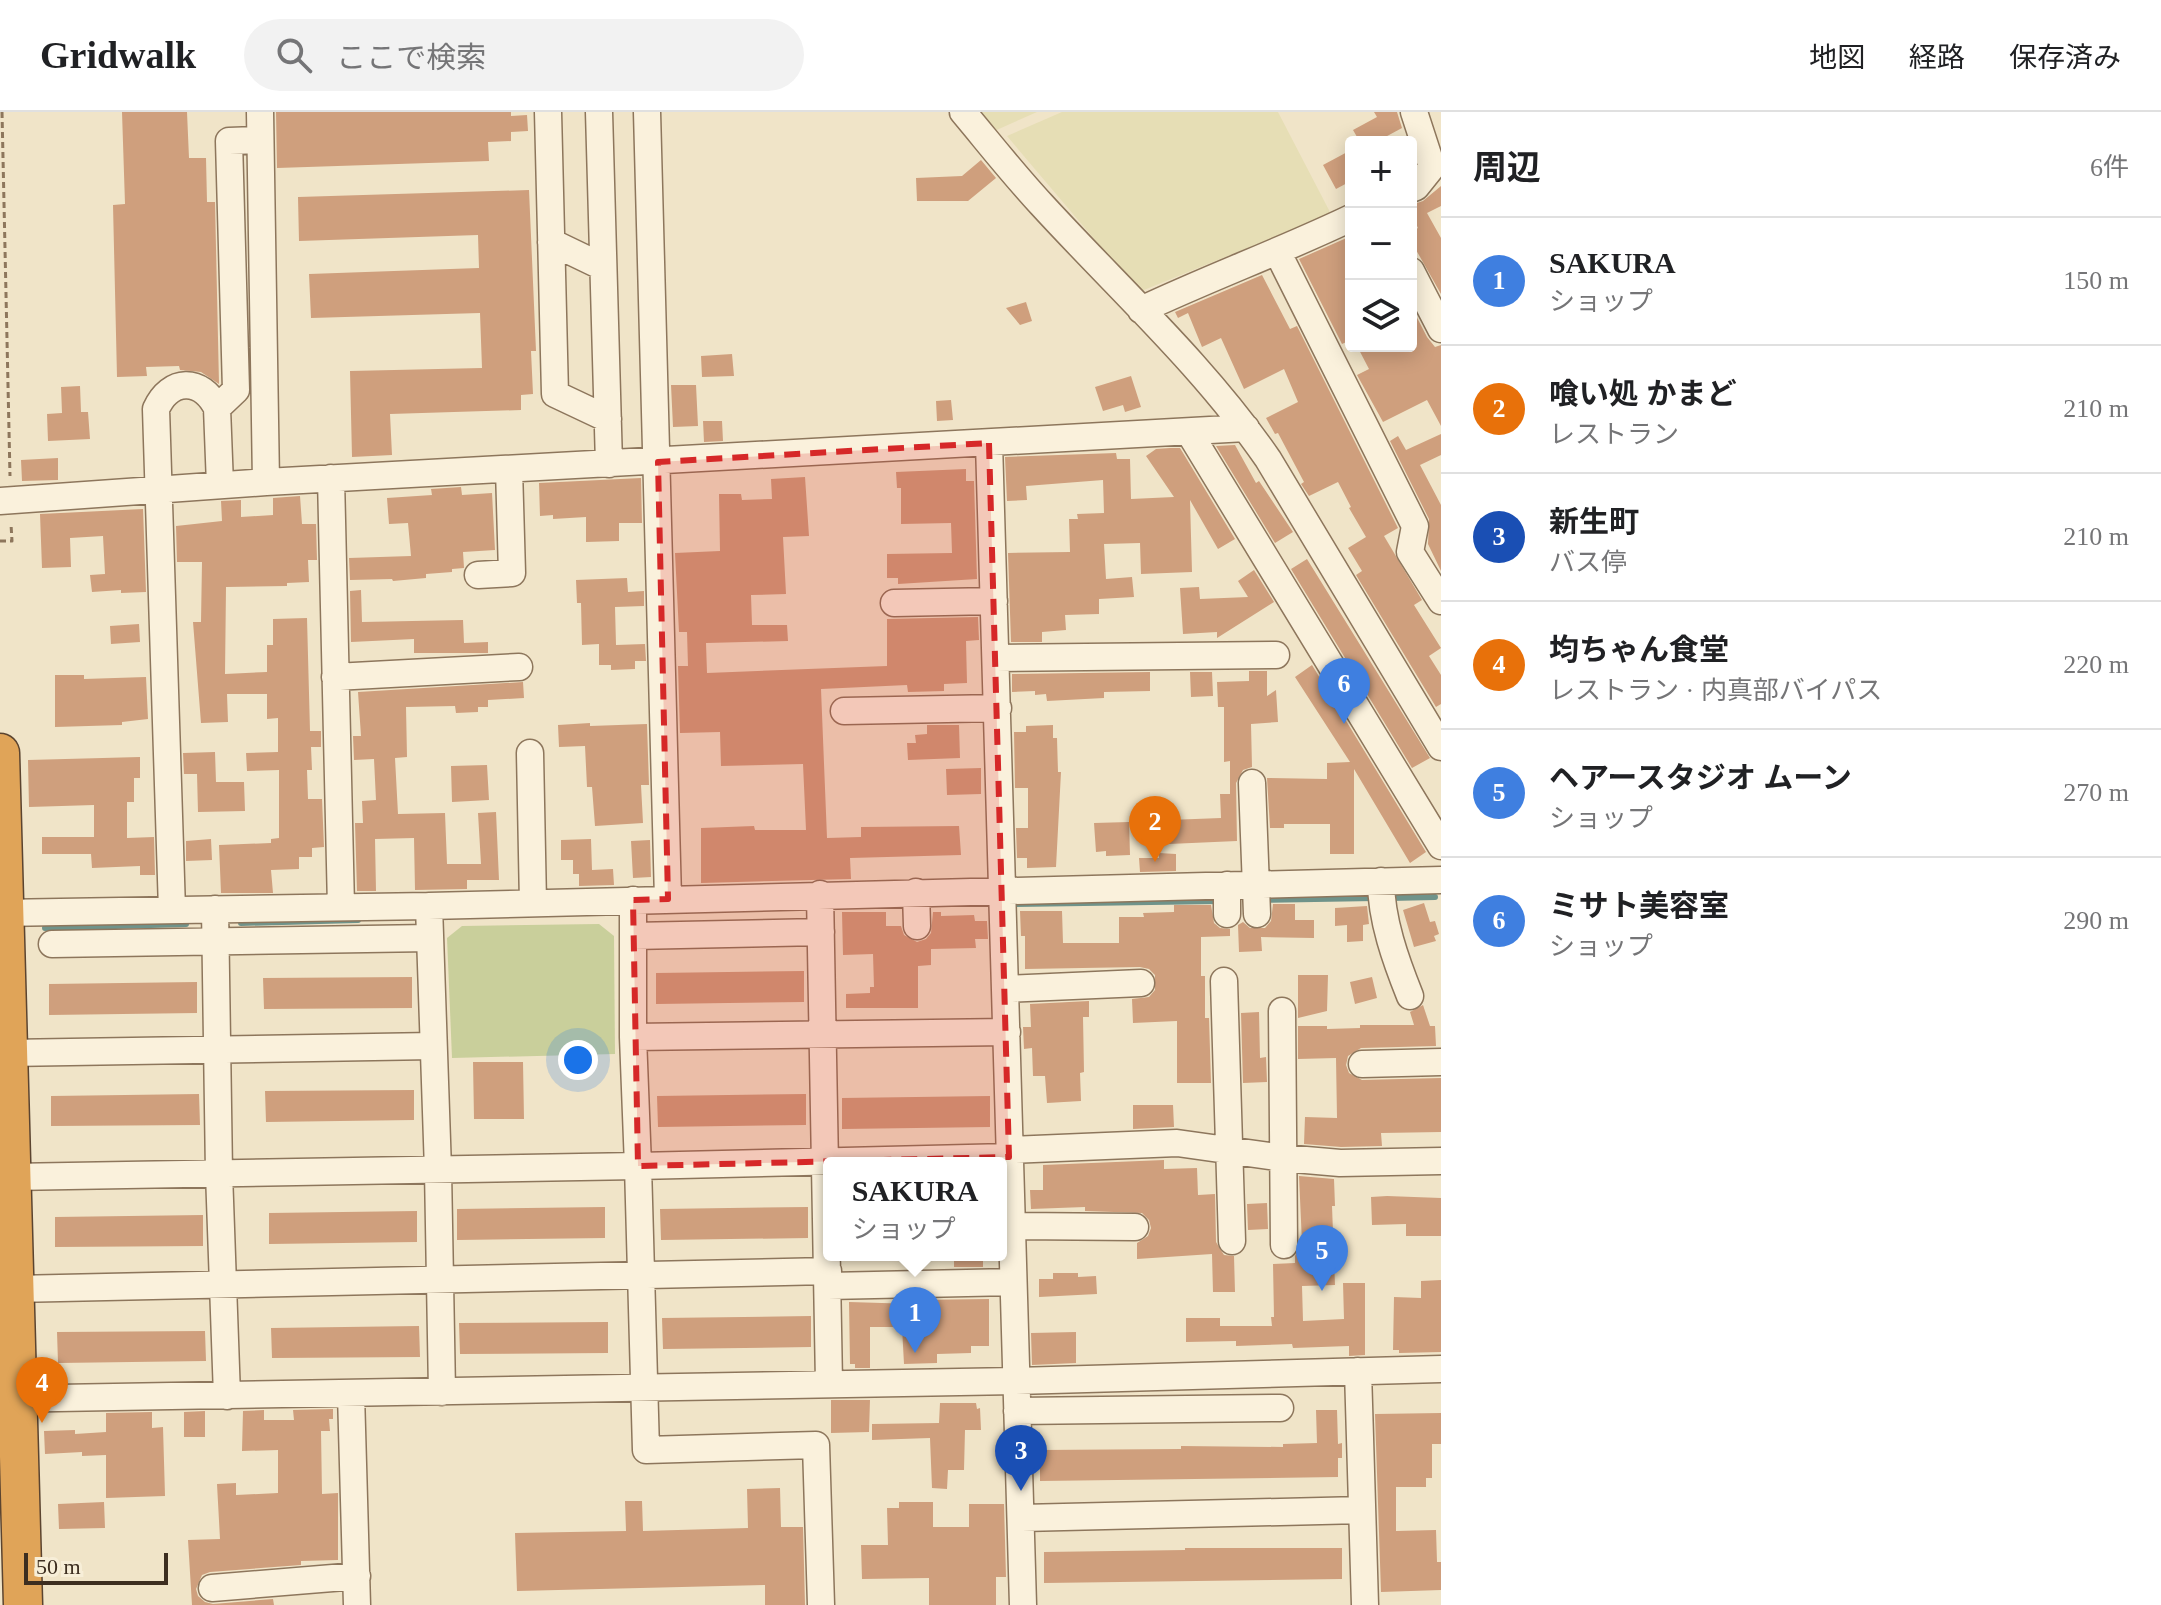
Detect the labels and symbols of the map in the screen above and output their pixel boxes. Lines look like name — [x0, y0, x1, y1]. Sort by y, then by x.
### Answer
pin: 6 — [1318, 658, 1370, 724]
pin: 2 — [1129, 796, 1181, 862]
your location — [558, 1040, 598, 1080]
pin: 5 — [1296, 1225, 1348, 1291]
pin: 1 — [889, 1287, 941, 1353]
pin: 4 — [16, 1357, 68, 1423]
pin: 3 — [995, 1425, 1047, 1491]
scale bar — [24, 1549, 168, 1585]

